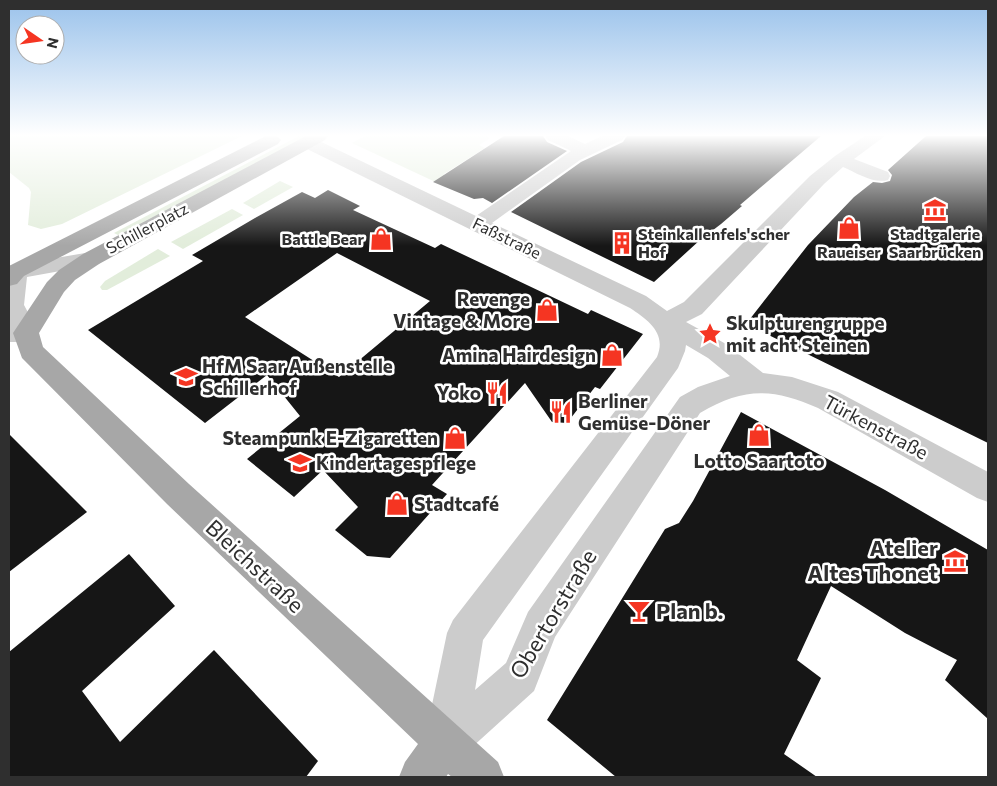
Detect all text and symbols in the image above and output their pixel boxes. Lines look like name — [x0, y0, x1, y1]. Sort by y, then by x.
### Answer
north arrow — [15, 15, 65, 65]
text: N — [44, 36, 63, 50]
museum icon: Stadtgalerie Saarbrücken — [922, 197, 948, 223]
street label: Schillerplatz — [103, 198, 191, 257]
street label: Faßstraße — [470, 213, 544, 262]
shop icon: Raueiser — [836, 215, 862, 241]
place label: Steinkallenfels'scher Hof — [638, 224, 790, 261]
place label: Stadtgalerie Saarbrücken — [889, 224, 981, 261]
shop icon: Battle Bear — [368, 226, 394, 252]
place label: Battle Bear — [282, 229, 364, 248]
building icon: Steinkallenfels'scher Hof — [609, 230, 635, 256]
place label: Raueiser — [817, 242, 881, 261]
place label: Revenge Vintage & More — [393, 287, 530, 332]
shop icon: Revenge Vintage & More — [534, 297, 560, 323]
place label: Skulpturengruppe mit acht Steinen — [726, 311, 885, 356]
place icon: Skulpturengruppe mit acht Steinen — [697, 321, 723, 347]
shop icon: Amina Hairdesign — [599, 342, 625, 368]
place label: Amina Hairdesign — [442, 343, 596, 366]
place label: HfM Saar Außenstelle Schillerhof — [202, 354, 393, 399]
school or university icon: HfM Saar Außenstelle Schillerhof — [173, 364, 199, 390]
restaurant icon: Yoko — [484, 380, 510, 406]
place label: Yoko — [437, 381, 481, 404]
place label: Berliner Gemüse-Döner — [578, 389, 711, 434]
street label: Türkenstraße — [820, 389, 932, 464]
restaurant icon: Berliner Gemüse-Döner — [548, 399, 574, 425]
shop icon: Lotto Saartoto — [746, 422, 772, 448]
shop icon: Steampunk E-Zigaretten — [442, 425, 468, 451]
place label: Steampunk E-Zigaretten — [222, 426, 438, 449]
place label: Lotto Saartoto — [693, 449, 825, 472]
school or university icon: Kindertagespflege — [287, 450, 313, 476]
place label: Kindertagespflege — [316, 451, 476, 474]
shop icon: Stadtcafé — [384, 491, 410, 517]
place label: Stadtcafé — [414, 492, 499, 515]
street label: Bleichstraße — [201, 513, 310, 618]
place label: Atelier Altes Thonet — [807, 534, 938, 586]
street label: Obertorstraße — [503, 544, 602, 683]
museum icon: Atelier Altes Thonet — [942, 548, 968, 574]
place label: Plan b. — [656, 597, 723, 624]
bar icon: Plan b. — [626, 598, 652, 624]

